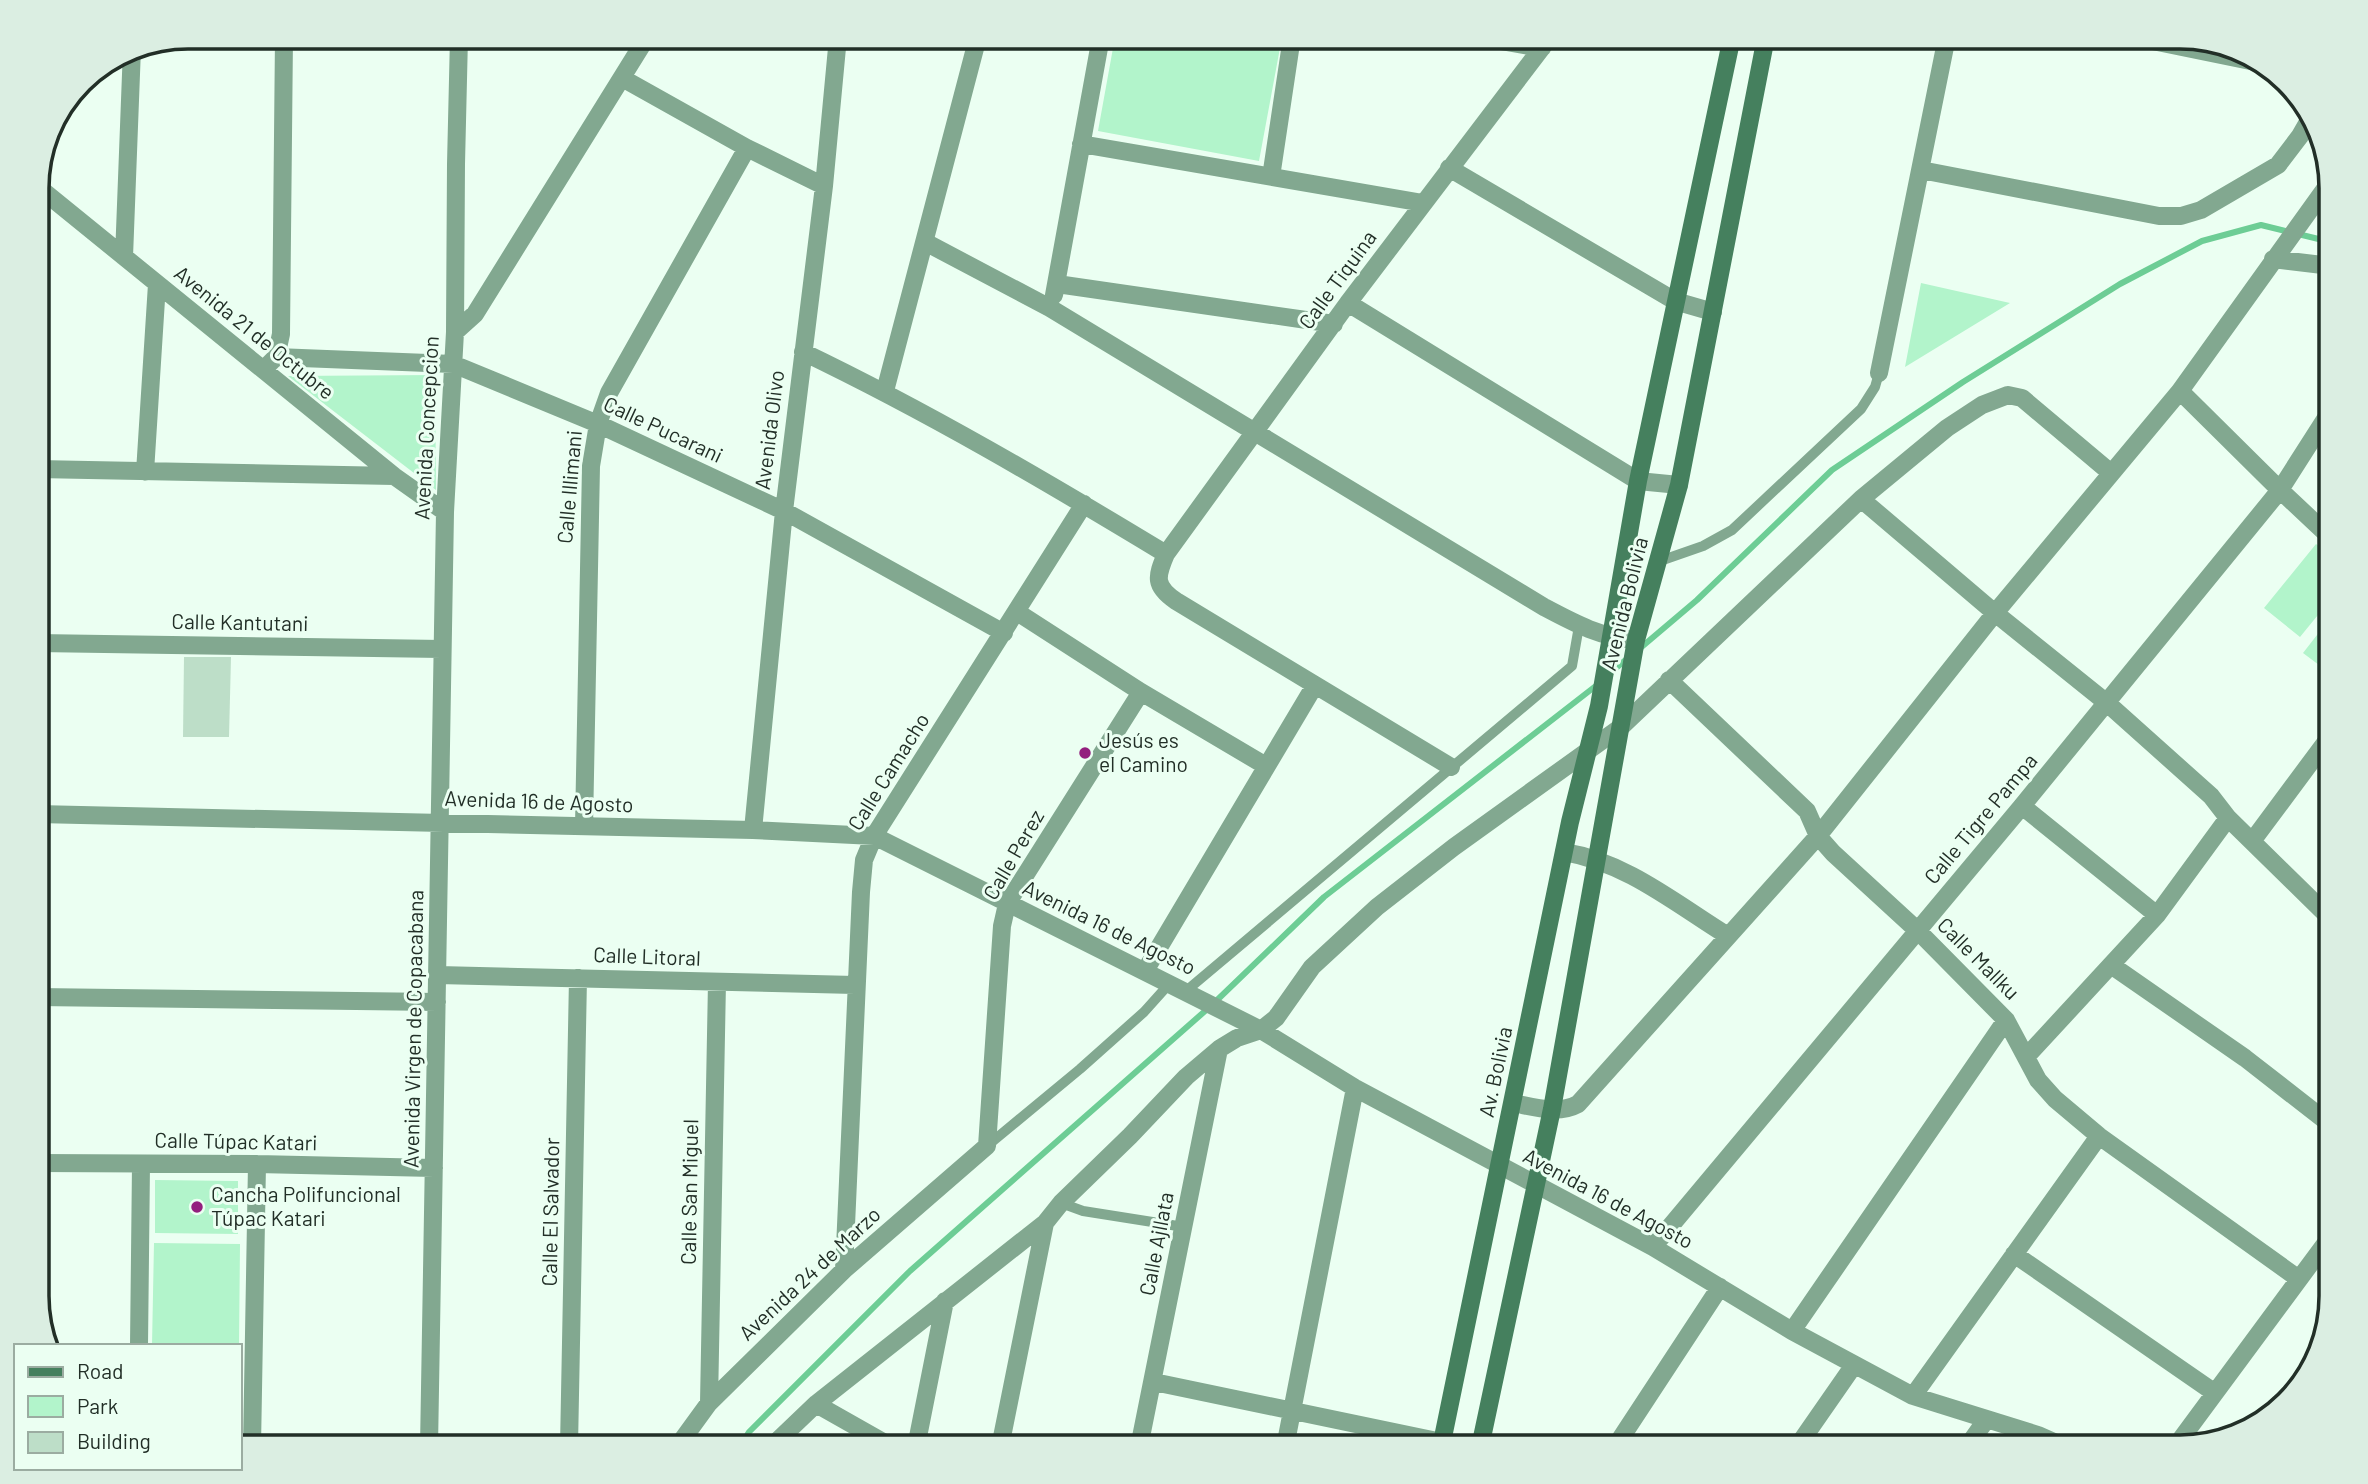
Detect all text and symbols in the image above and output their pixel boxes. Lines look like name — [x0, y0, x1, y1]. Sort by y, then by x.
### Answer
street label: Calle Tiquina — [1293, 225, 1381, 333]
street label: Avenida 21 de Octubre — [170, 260, 340, 404]
street label: Avenida Concepcion — [408, 335, 443, 520]
street label: Avenida Olivo — [749, 369, 788, 491]
street label: Calle Pucarani — [600, 390, 727, 467]
street label: Calle Illimani — [551, 429, 586, 545]
street label: Avenida Bolivia — [1595, 534, 1652, 673]
street label: Calle Kantutani — [171, 608, 309, 635]
street label: Calle Camacho — [842, 708, 934, 834]
place label: Jesús es el Camino — [1099, 727, 1188, 776]
marker: Jesús es el Camino — [1077, 745, 1093, 761]
street label: Calle Tigre Pampa — [1918, 748, 2042, 888]
street label: Avenida 16 de Agosto — [444, 785, 634, 816]
street label: Calle Perez — [977, 805, 1048, 904]
street label: Avenida 16 de Agosto — [1019, 874, 1200, 979]
street label: Avenida Virgen de Copacabana — [398, 890, 427, 1168]
street label: Calle Mallku — [1933, 912, 2025, 1004]
street label: Calle Litoral — [593, 941, 701, 970]
street label: Av. Bolivia — [1473, 1024, 1516, 1119]
street label: Calle San Miguel — [675, 1119, 702, 1265]
street label: Calle Túpac Katari — [154, 1127, 318, 1154]
street label: Calle El Salvador — [536, 1137, 563, 1287]
street label: Avenida 16 de Agosto — [1519, 1142, 1698, 1253]
place label: Cancha Polifuncional Túpac Katari — [211, 1181, 401, 1230]
street label: Calle Ajllata — [1133, 1190, 1178, 1298]
marker: Cancha Polifuncional Túpac Katari — [189, 1199, 205, 1215]
street label: Avenida 24 de Marzo — [733, 1201, 885, 1345]
legend — [14, 1344, 242, 1470]
text: Road — [77, 1358, 123, 1383]
text: Park — [77, 1393, 118, 1418]
text: Building — [77, 1428, 151, 1453]

